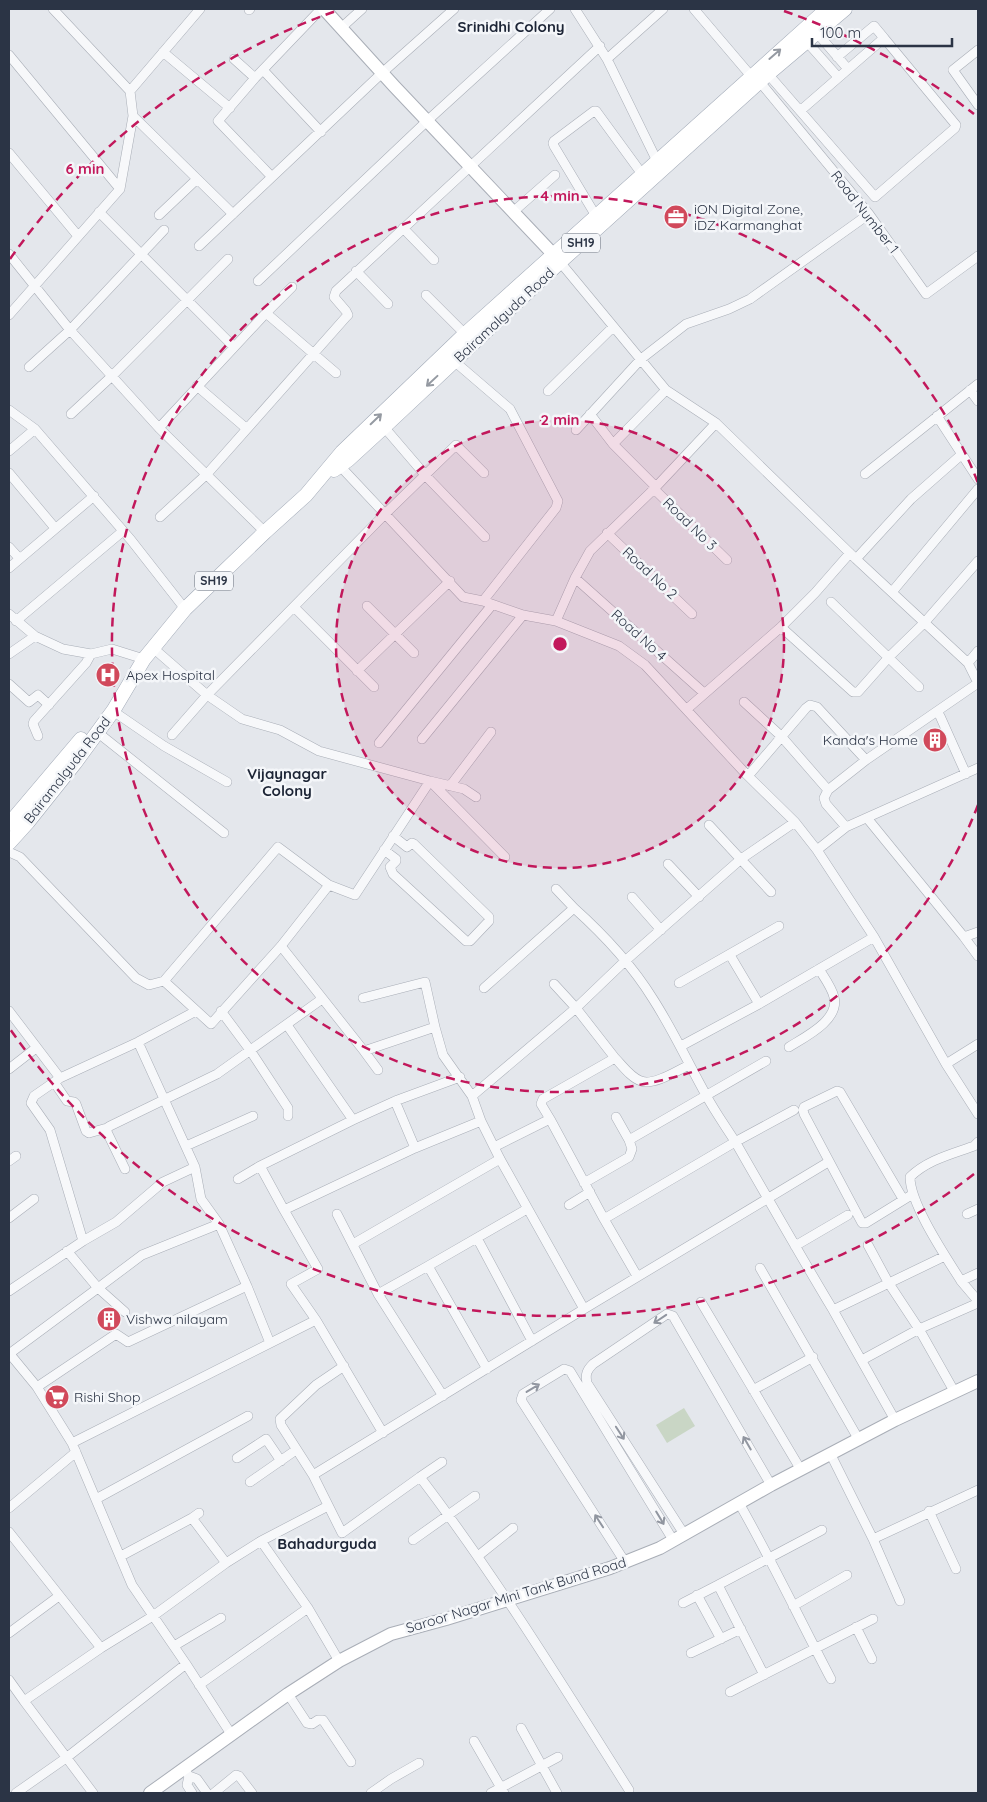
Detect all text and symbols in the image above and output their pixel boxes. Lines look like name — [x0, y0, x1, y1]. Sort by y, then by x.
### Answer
scale bar — [812, 15, 952, 47]
district label: Srinidhi Colony — [457, 17, 565, 36]
text: 100 m — [820, 23, 861, 42]
one-way arrow — [769, 48, 782, 60]
text: 6 min — [66, 159, 104, 178]
street label: Road Number 1 — [827, 167, 903, 257]
text: 4 min — [540, 186, 580, 205]
place label: iON Digital Zone, iDZ Karmanghat — [694, 200, 803, 234]
office icon: iON Digital Zone, iDZ Karmanghat — [663, 204, 689, 230]
road number: SH19 — [562, 234, 600, 252]
street label: Bairamalguda Road — [450, 264, 558, 366]
one-way arrow — [426, 375, 439, 387]
text: 2 min — [540, 410, 580, 429]
one-way arrow — [369, 414, 381, 426]
street label: Road No 3 — [659, 494, 721, 554]
street label: Road No 2 — [619, 543, 681, 603]
road number: SH19 — [195, 572, 233, 590]
street label: Road No 4 — [608, 605, 670, 665]
centre of rings — [551, 635, 569, 653]
hospital icon: Apex Hospital — [95, 662, 121, 688]
place label: Apex Hospital — [126, 666, 215, 684]
street label: Bairamalguda Road — [20, 713, 114, 827]
building icon: Kanda's Home — [922, 727, 948, 753]
place label: Kanda's Home — [823, 731, 918, 749]
district label: Vijaynagar Colony — [247, 764, 327, 800]
building icon: Vishwa nilayam — [96, 1306, 122, 1332]
place label: Vishwa nilayam — [126, 1310, 228, 1328]
one-way arrow — [653, 1314, 667, 1324]
one-way arrow — [526, 1382, 540, 1392]
supermarket icon: Rishi Shop — [44, 1384, 70, 1410]
place label: Rishi Shop — [74, 1388, 140, 1406]
one-way arrow — [615, 1426, 625, 1440]
one-way arrow — [741, 1437, 751, 1451]
one-way arrow — [655, 1511, 665, 1525]
one-way arrow — [594, 1514, 604, 1528]
district label: Bahadurguda — [277, 1534, 377, 1553]
street label: Saroor Nagar Mini Tank Bund Road — [404, 1553, 628, 1637]

